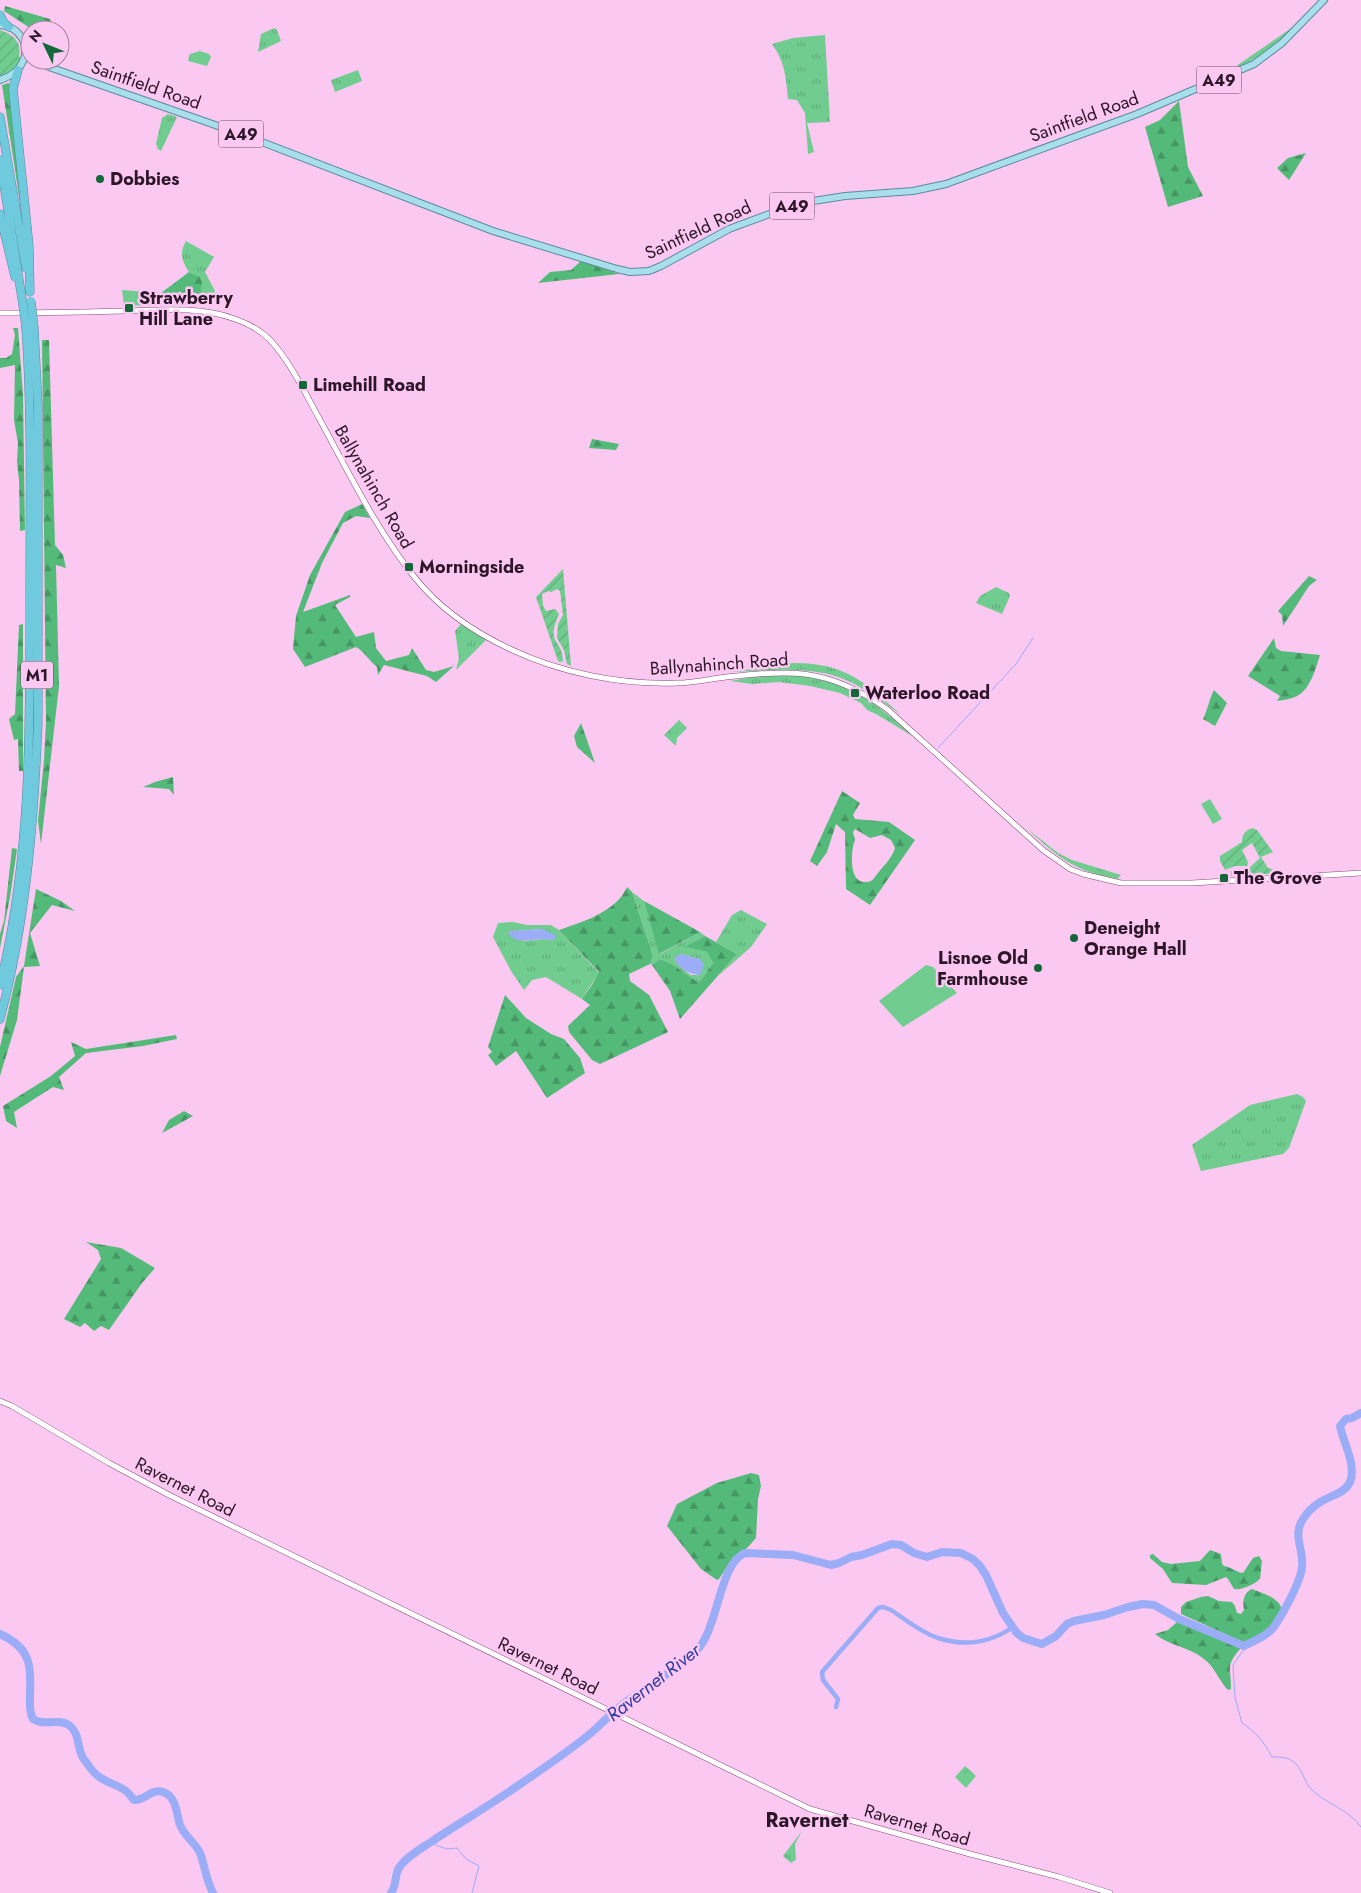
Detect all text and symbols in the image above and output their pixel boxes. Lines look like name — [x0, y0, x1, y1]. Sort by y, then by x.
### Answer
north arrow — [20, 20, 70, 70]
text: N — [24, 25, 47, 47]
street label: Saintfield Road — [88, 54, 204, 116]
road number: A49 — [1196, 66, 1242, 94]
street label: Saintfield Road — [1026, 85, 1142, 149]
road number: A49 — [218, 120, 264, 148]
place label: Dobbies — [110, 166, 180, 192]
marker: Dobbies — [94, 173, 106, 185]
road number: A49 — [770, 192, 814, 220]
street label: Saintfield Road — [641, 194, 755, 266]
place label: Strawberry Hill Lane — [139, 285, 233, 332]
marker: Strawberry Hill Lane — [123, 302, 135, 314]
place label: Limehill Road — [313, 372, 426, 398]
marker: Limehill Road — [297, 379, 309, 391]
street label: Ballynahinch Road — [328, 420, 420, 554]
place label: Morningside — [419, 554, 524, 580]
marker: Morningside — [403, 561, 415, 573]
street label: Ballynahinch Road — [649, 646, 789, 682]
road number: M1 — [21, 662, 53, 688]
place label: Waterloo Road — [865, 680, 990, 706]
marker: Waterloo Road — [849, 687, 861, 699]
place label: The Grove — [1234, 865, 1322, 891]
marker: The Grove — [1218, 872, 1230, 884]
place label: Deneight Orange Hall — [1084, 915, 1187, 962]
marker: Deneight Orange Hall — [1068, 932, 1080, 944]
place label: Lisnoe Old Farmhouse — [937, 945, 1028, 992]
marker: Lisnoe Old Farmhouse — [1032, 962, 1044, 974]
street label: Ravernet Road — [131, 1451, 239, 1523]
street label: Ravernet Road — [493, 1630, 603, 1702]
water label: Ravernet River — [601, 1636, 707, 1728]
street label: Ravernet Road — [861, 1797, 973, 1853]
district label: Ravernet — [766, 1806, 849, 1835]

